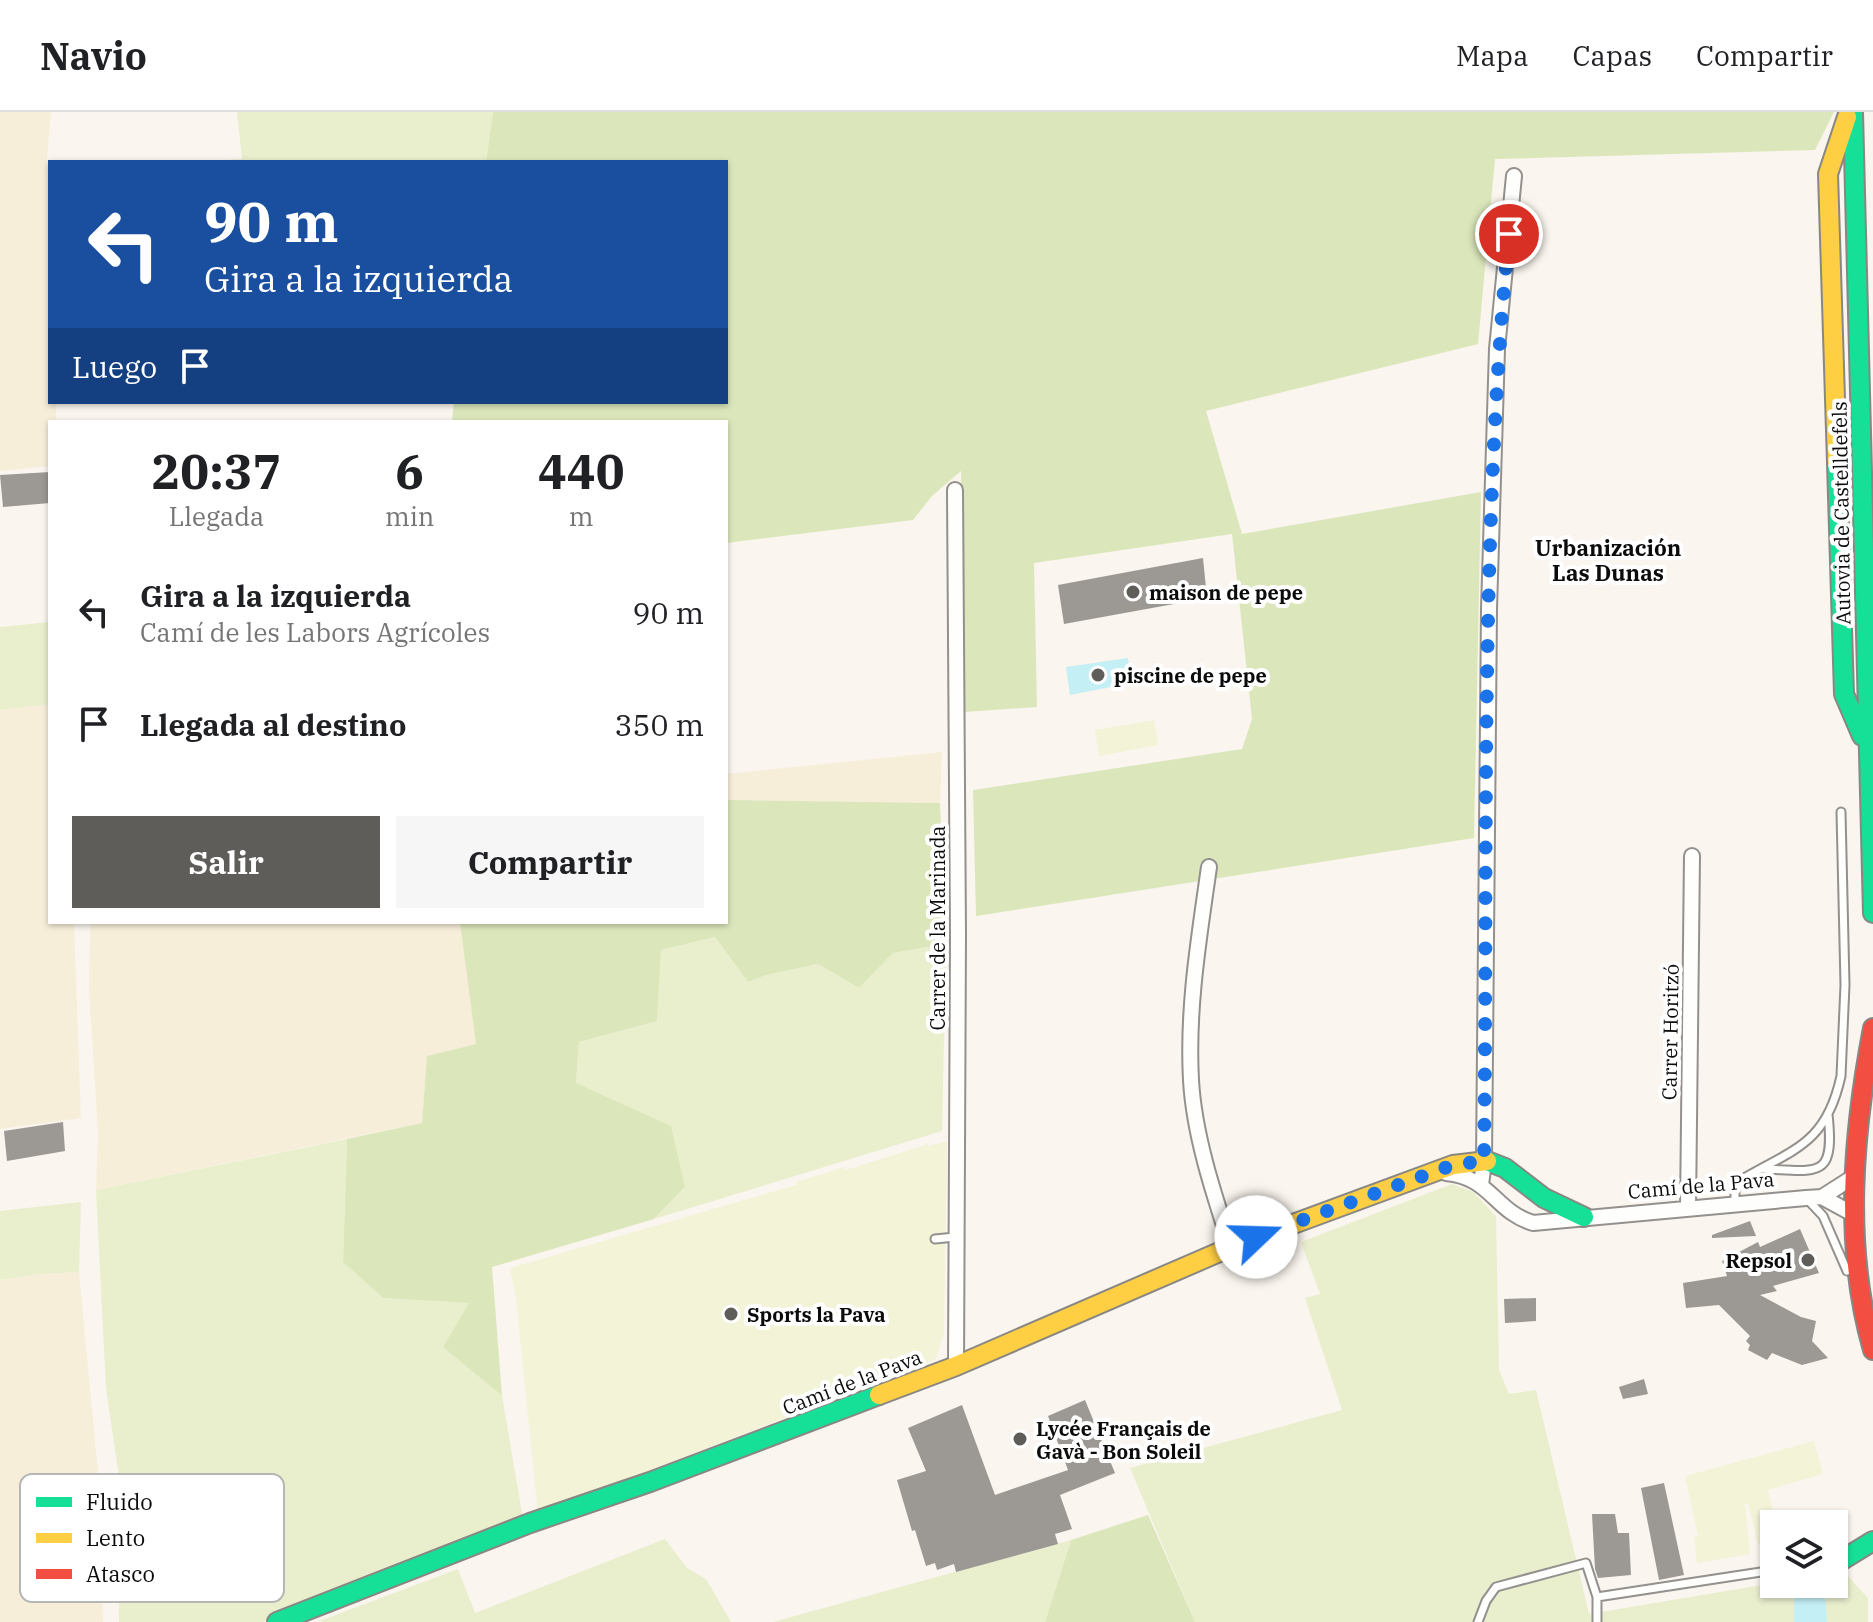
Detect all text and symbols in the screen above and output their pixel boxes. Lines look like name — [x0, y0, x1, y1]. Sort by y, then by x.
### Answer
text: Navio — [40, 31, 147, 80]
text: Mapa — [1456, 37, 1529, 74]
text: Capas — [1573, 37, 1652, 74]
text: Compartir — [1696, 37, 1833, 74]
text: 90 m — [204, 185, 339, 257]
icon: left — [72, 192, 176, 296]
pin — [1475, 200, 1543, 268]
icon: arrive — [1487, 212, 1531, 256]
text: Gira a la izquierda — [204, 255, 513, 302]
icon: arrive — [173, 344, 217, 388]
text: Luego — [72, 347, 157, 386]
street label: Autovia de Castelldefels — [1826, 401, 1856, 625]
text: 20:37 — [152, 440, 281, 502]
text: 6 — [395, 440, 424, 502]
text: 440 — [538, 440, 624, 502]
text: Llegada — [169, 499, 264, 533]
text: min — [385, 499, 434, 533]
text: m — [569, 499, 594, 533]
district label: Urbanización Las Dunas — [1535, 533, 1681, 587]
text: Gira a la izquierda — [140, 576, 411, 615]
place label: maison de pepe — [1149, 579, 1303, 606]
marker: maison de pepe — [1124, 583, 1142, 601]
icon: left — [72, 590, 116, 634]
text: 90 m — [632, 593, 704, 632]
text: Camí de les Labors Agrícoles — [140, 615, 490, 649]
place label: piscine de pepe — [1114, 662, 1267, 689]
marker: piscine de pepe — [1089, 666, 1107, 684]
icon: arrive — [72, 702, 116, 746]
text: Llegada al destino — [140, 705, 406, 744]
text: 350 m — [614, 705, 704, 744]
button: Salir — [72, 816, 380, 908]
button: Compartir — [396, 816, 704, 908]
street label: Carrer de la Marinada — [924, 825, 951, 1031]
street label: Carrer Horitzó — [1655, 964, 1685, 1100]
street label: Camí de la Pava — [1627, 1165, 1775, 1205]
position arrow — [1214, 1195, 1298, 1279]
place label: Repsol — [1726, 1247, 1792, 1274]
marker: Repsol — [1799, 1251, 1817, 1269]
place label: Sports la Pava — [747, 1301, 886, 1328]
marker: Sports la Pava — [722, 1305, 740, 1323]
street label: Camí de la Pava — [779, 1343, 926, 1421]
place label: Lycée Français de Gavà - Bon Soleil — [1036, 1415, 1211, 1465]
marker: Lycée Français de Gavà - Bon Soleil — [1011, 1430, 1029, 1448]
legend — [20, 1474, 284, 1602]
text: Fluido — [86, 1487, 153, 1516]
map controls — [1760, 1510, 1848, 1598]
button: layers — [1760, 1510, 1848, 1598]
text: Lento — [86, 1523, 145, 1552]
text: Atasco — [86, 1559, 155, 1588]

